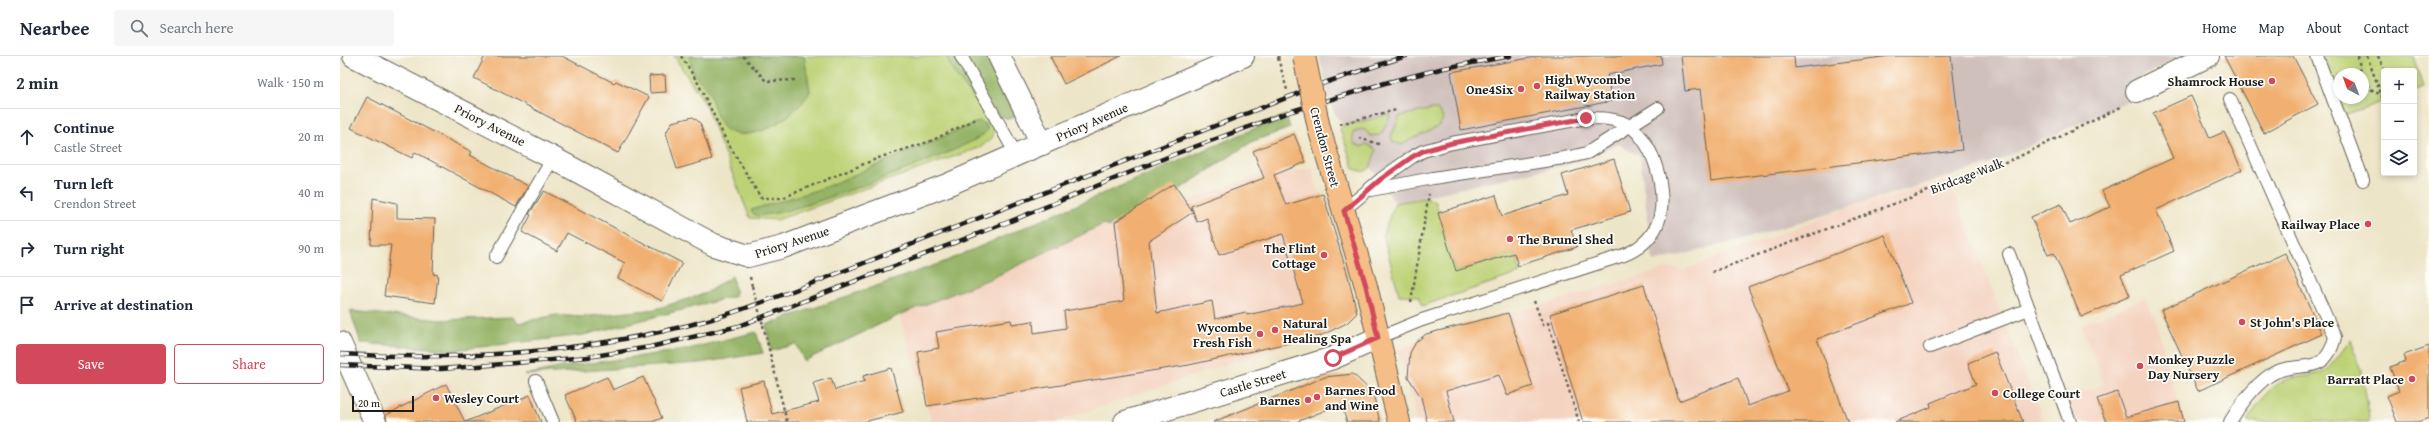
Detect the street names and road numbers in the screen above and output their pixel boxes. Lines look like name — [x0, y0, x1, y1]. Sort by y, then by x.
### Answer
street label: Priory Avenue — [1053, 98, 1131, 146]
street label: Priory Avenue — [451, 99, 529, 151]
street label: Crendon Street — [1305, 105, 1345, 190]
street label: Birdcage Walk — [1927, 153, 2007, 199]
street label: Priory Avenue — [752, 221, 832, 263]
street label: Castle Street — [1217, 364, 1289, 402]

